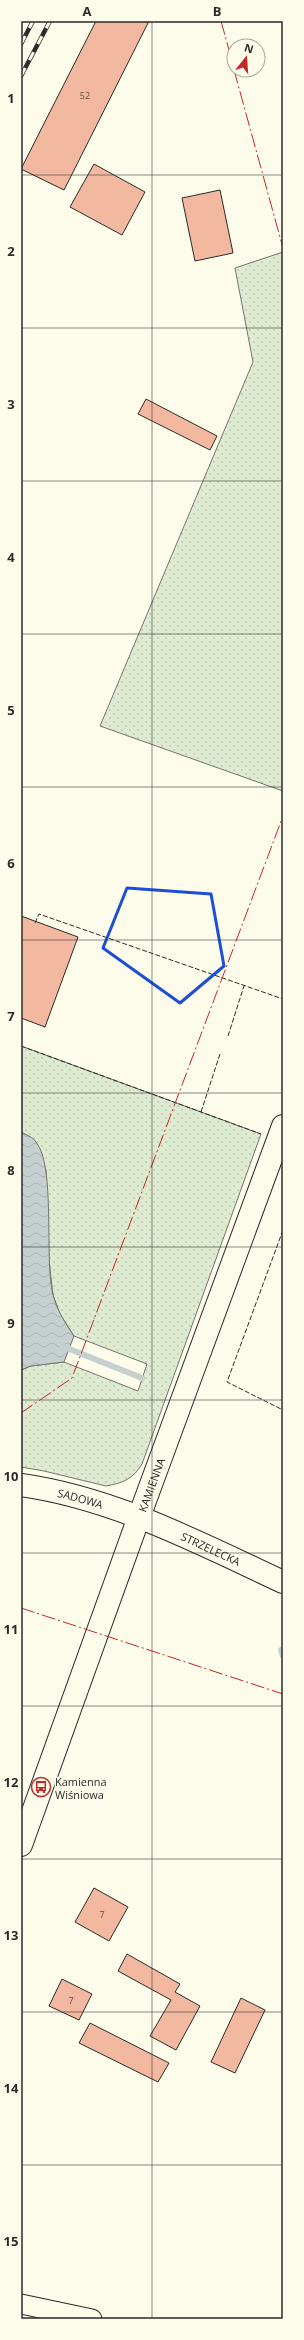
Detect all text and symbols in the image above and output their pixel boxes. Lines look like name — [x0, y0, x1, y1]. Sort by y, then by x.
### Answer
text: A — [83, 2, 92, 20]
text: B — [213, 2, 222, 20]
north arrow — [226, 38, 266, 78]
text: N — [243, 39, 256, 56]
text: 1 — [7, 89, 15, 107]
house number: 52 — [80, 89, 90, 102]
text: 2 — [7, 242, 15, 260]
text: 3 — [7, 395, 15, 413]
text: 4 — [7, 548, 15, 566]
text: 5 — [7, 701, 15, 719]
text: 6 — [7, 854, 15, 872]
text: 7 — [7, 1007, 15, 1025]
text: 8 — [7, 1161, 15, 1179]
text: 9 — [7, 1314, 15, 1332]
street label: KAMIENNA — [134, 1456, 168, 1514]
text: 10 — [4, 1467, 18, 1485]
street label: SADOWA — [56, 1485, 105, 1512]
street label: STRZELECKA — [179, 1528, 243, 1569]
text: 11 — [4, 1620, 18, 1638]
text: 12 — [4, 1773, 19, 1791]
place label: Kamienna Wiśniowa — [55, 1774, 107, 1802]
bus stop icon: Kamienna Wiśniowa — [30, 1776, 52, 1798]
house number: 7 — [99, 1908, 105, 1921]
text: 13 — [4, 1926, 18, 1944]
house number: 7 — [68, 1994, 74, 2007]
text: 14 — [4, 2079, 19, 2097]
text: 15 — [4, 2232, 18, 2250]

